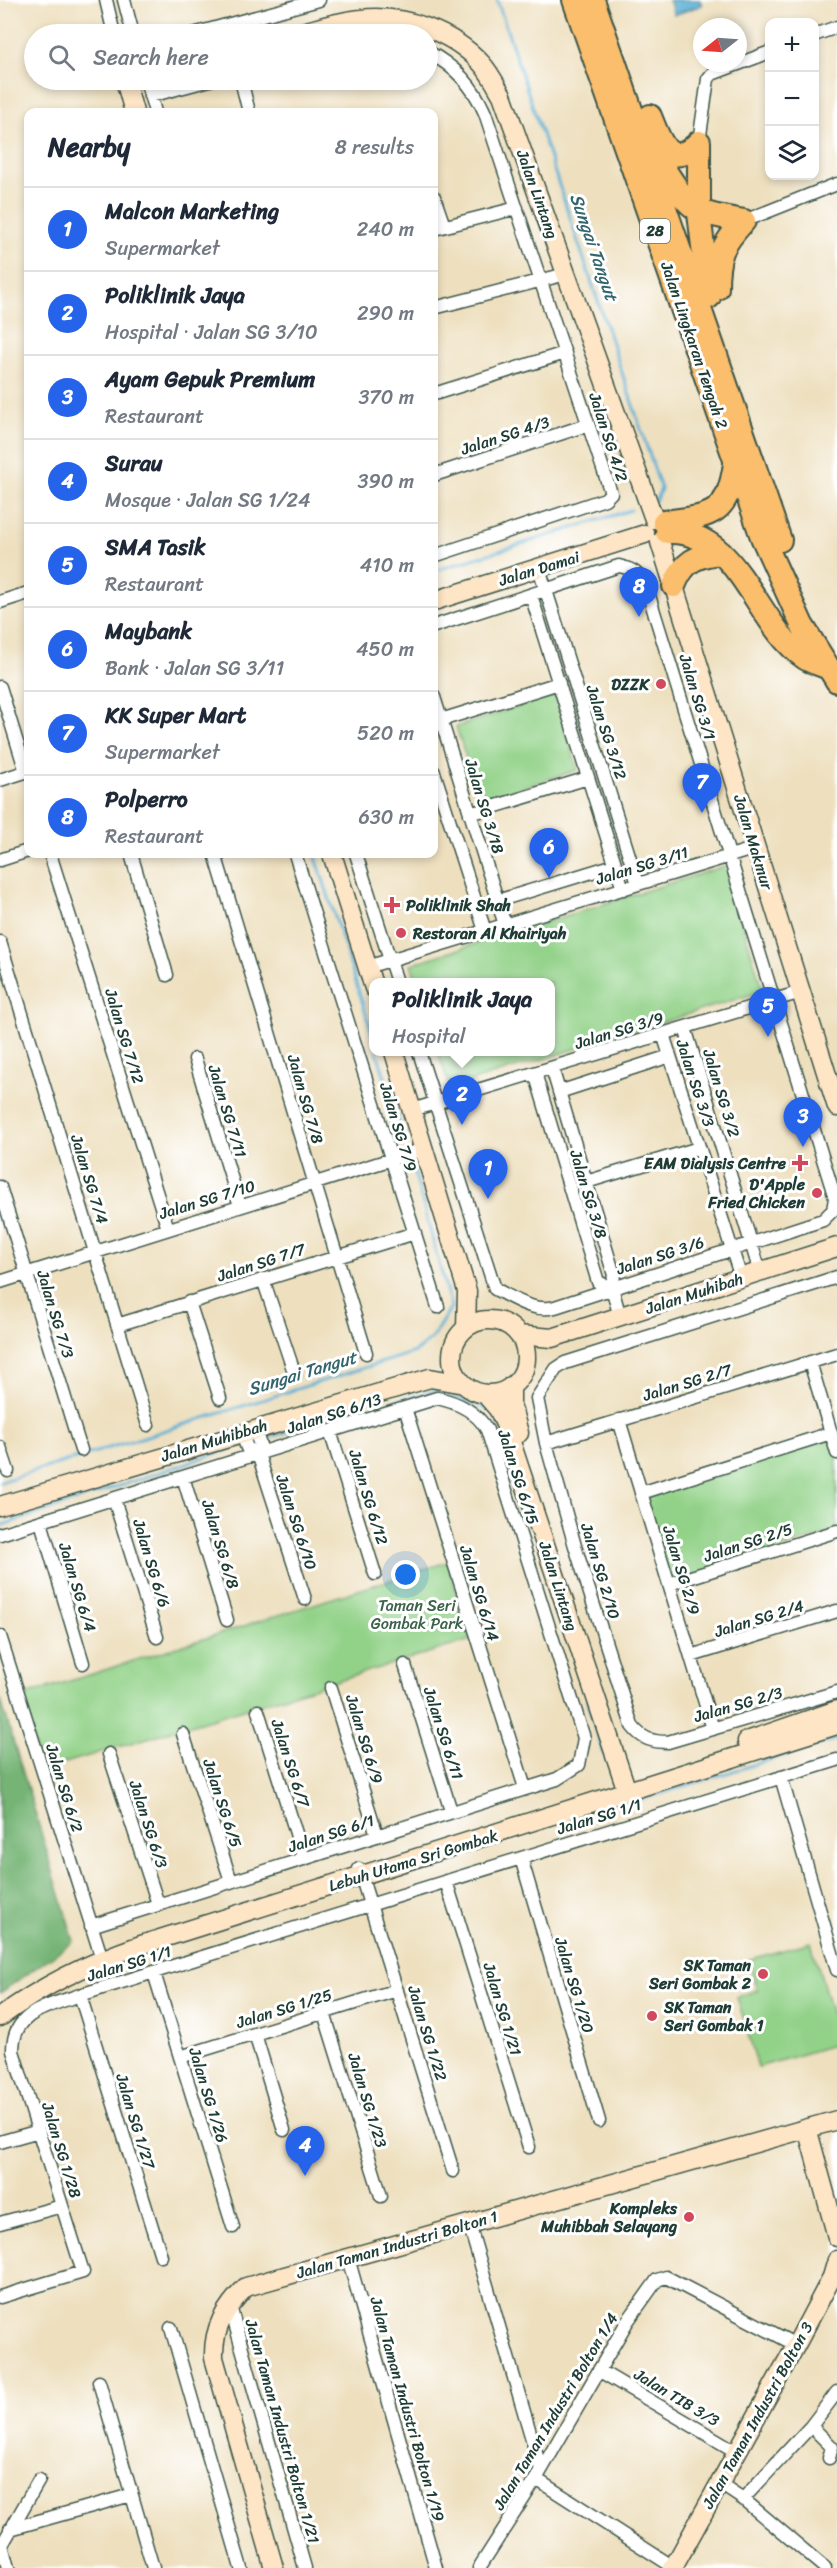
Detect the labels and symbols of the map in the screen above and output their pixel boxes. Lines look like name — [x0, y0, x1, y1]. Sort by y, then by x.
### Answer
north arrow — [693, 18, 747, 72]
street label: Jalan Lintang — [508, 145, 567, 243]
water label: Sungai Tangut — [561, 189, 628, 307]
road number: 28 — [640, 219, 670, 243]
street label: Jalan Lingkaran Tengah 2 — [652, 257, 737, 433]
street label: Jalan SG 4/2 — [580, 388, 637, 486]
street label: Jalan SG 4/3 — [456, 407, 553, 464]
street label: Jalan Damai — [494, 542, 584, 595]
pin: 8 — [620, 568, 658, 617]
street label: Jalan SG 3/1 — [670, 650, 724, 744]
place label: DZZK — [611, 670, 650, 699]
marker: DZZK — [654, 677, 668, 691]
street label: Jalan SG 3/12 — [577, 680, 635, 783]
street label: Jalan SG 3/18 — [456, 754, 513, 858]
pin: 7 — [682, 764, 722, 813]
street label: Jalan Makmur — [725, 790, 782, 895]
pin: 6 — [530, 828, 568, 878]
street label: Jalan SG 3/11 — [591, 838, 692, 894]
place label: Poliklinik Shah — [406, 891, 511, 920]
marker: Poliklinik Shah — [383, 896, 401, 914]
place label: Restoran Al Khairiyah — [412, 919, 567, 948]
marker: Restoran Al Khairiyah — [394, 926, 408, 940]
street label: Jalan SG 7/12 — [96, 984, 153, 1087]
pin: 5 — [748, 988, 788, 1037]
street label: Jalan SG 3/9 — [570, 1003, 667, 1058]
street label: Jalan SG 3/3 — [667, 1035, 723, 1131]
street label: Jalan SG 3/2 — [694, 1044, 749, 1141]
street label: Jalan SG 7/8 — [279, 1050, 332, 1148]
street label: Jalan SG 7/11 — [199, 1060, 255, 1161]
pin: 2 — [442, 1076, 482, 1125]
street label: Jalan SG 7/9 — [371, 1078, 426, 1176]
pin: 3 — [784, 1098, 822, 1147]
street label: Jalan SG 7/4 — [62, 1130, 117, 1227]
street label: Jalan SG 3/8 — [561, 1145, 616, 1242]
place label: EAM Dialysis Centre — [644, 1149, 787, 1178]
pin: 1 — [468, 1150, 508, 1199]
marker: EAM Dialysis Centre — [791, 1154, 809, 1172]
place label: D'Apple Fried Chicken — [707, 1170, 806, 1217]
street label: Jalan SG 7/10 — [155, 1171, 259, 1228]
marker: D'Apple Fried Chicken — [810, 1186, 824, 1200]
street label: Jalan SG 3/6 — [611, 1228, 708, 1284]
street label: Jalan SG 7/7 — [212, 1234, 310, 1291]
street label: Jalan Muhibah — [641, 1264, 747, 1323]
street label: Jalan SG 7/3 — [28, 1265, 83, 1362]
water label: Sungai Tangut — [244, 1341, 362, 1405]
street label: Jalan SG 2/7 — [638, 1355, 736, 1410]
street label: Jalan SG 6/13 — [282, 1385, 385, 1443]
street label: Jalan Muhibbah — [156, 1411, 271, 1471]
street label: Jalan SG 6/15 — [489, 1425, 548, 1529]
street label: Jalan SG 6/12 — [340, 1445, 397, 1548]
street label: Jalan SG 6/10 — [267, 1470, 326, 1574]
street label: Jalan SG 6/8 — [193, 1495, 248, 1593]
street label: Jalan SG 6/6 — [124, 1514, 179, 1611]
street label: Jalan SG 2/5 — [699, 1514, 797, 1571]
street label: Jalan SG 2/10 — [572, 1519, 629, 1623]
street label: Jalan SG 2/9 — [654, 1521, 709, 1619]
street label: Jalan Lintang — [530, 1536, 587, 1635]
street label: Jalan SG 6/4 — [50, 1538, 105, 1635]
street label: Jalan SG 6/14 — [451, 1541, 508, 1645]
your location — [391, 1560, 420, 1589]
park label: Taman Seri Gombak Park — [371, 1591, 464, 1638]
street label: Jalan SG 2/4 — [710, 1591, 808, 1646]
street label: Jalan SG 2/3 — [689, 1678, 786, 1731]
street label: Jalan SG 6/11 — [415, 1682, 472, 1783]
street label: Jalan SG 6/9 — [337, 1690, 392, 1788]
street label: Jalan SG 6/7 — [262, 1714, 319, 1812]
street label: Jalan SG 6/2 — [37, 1739, 92, 1836]
street label: Jalan SG 6/5 — [194, 1754, 251, 1852]
street label: Jalan SG 6/3 — [120, 1775, 176, 1872]
street label: Jalan SG 1/1 — [552, 1790, 645, 1843]
street label: Jalan SG 6/1 — [283, 1806, 378, 1861]
street label: Lebuh Utama Sri Gombak — [325, 1821, 502, 1900]
street label: Jalan SG 1/20 — [546, 1933, 603, 2037]
street label: Jalan SG 1/1 — [82, 1937, 175, 1990]
place label: SK Taman Seri Gombak 2 — [648, 1951, 752, 1998]
street label: Jalan SG 1/21 — [474, 1958, 530, 2059]
marker: SK Taman Seri Gombak 2 — [756, 1967, 770, 1981]
street label: Jalan SG 1/25 — [232, 1980, 336, 2037]
street label: Jalan SG 1/22 — [399, 1981, 456, 2084]
place label: SK Taman Seri Gombak 1 — [663, 1993, 764, 2040]
marker: SK Taman Seri Gombak 1 — [645, 2009, 659, 2023]
street label: Jalan SG 1/26 — [180, 2043, 237, 2146]
street label: Jalan SG 1/23 — [339, 2048, 396, 2151]
street label: Jalan SG 1/27 — [107, 2069, 164, 2173]
street label: Jalan SG 1/28 — [33, 2098, 90, 2202]
pin: 4 — [286, 2126, 324, 2176]
place label: Kompleks Muhibbah Selayang — [540, 2194, 678, 2241]
street label: Jalan Taman Industri Bolton 1 — [292, 2202, 501, 2287]
marker: Kompleks Muhibbah Selayang — [682, 2210, 696, 2224]
street label: Jalan Taman Industri Bolton 1/19 — [361, 2292, 454, 2525]
street label: Jalan Taman Industri Bolton 1/4 — [484, 2307, 626, 2516]
street label: Jalan Taman Industri Bolton 1/21 — [236, 2315, 328, 2547]
street label: Jalan Taman Industri Bolton 3 — [693, 2316, 821, 2515]
street label: Jalan TIB 3/3 — [627, 2360, 725, 2435]

